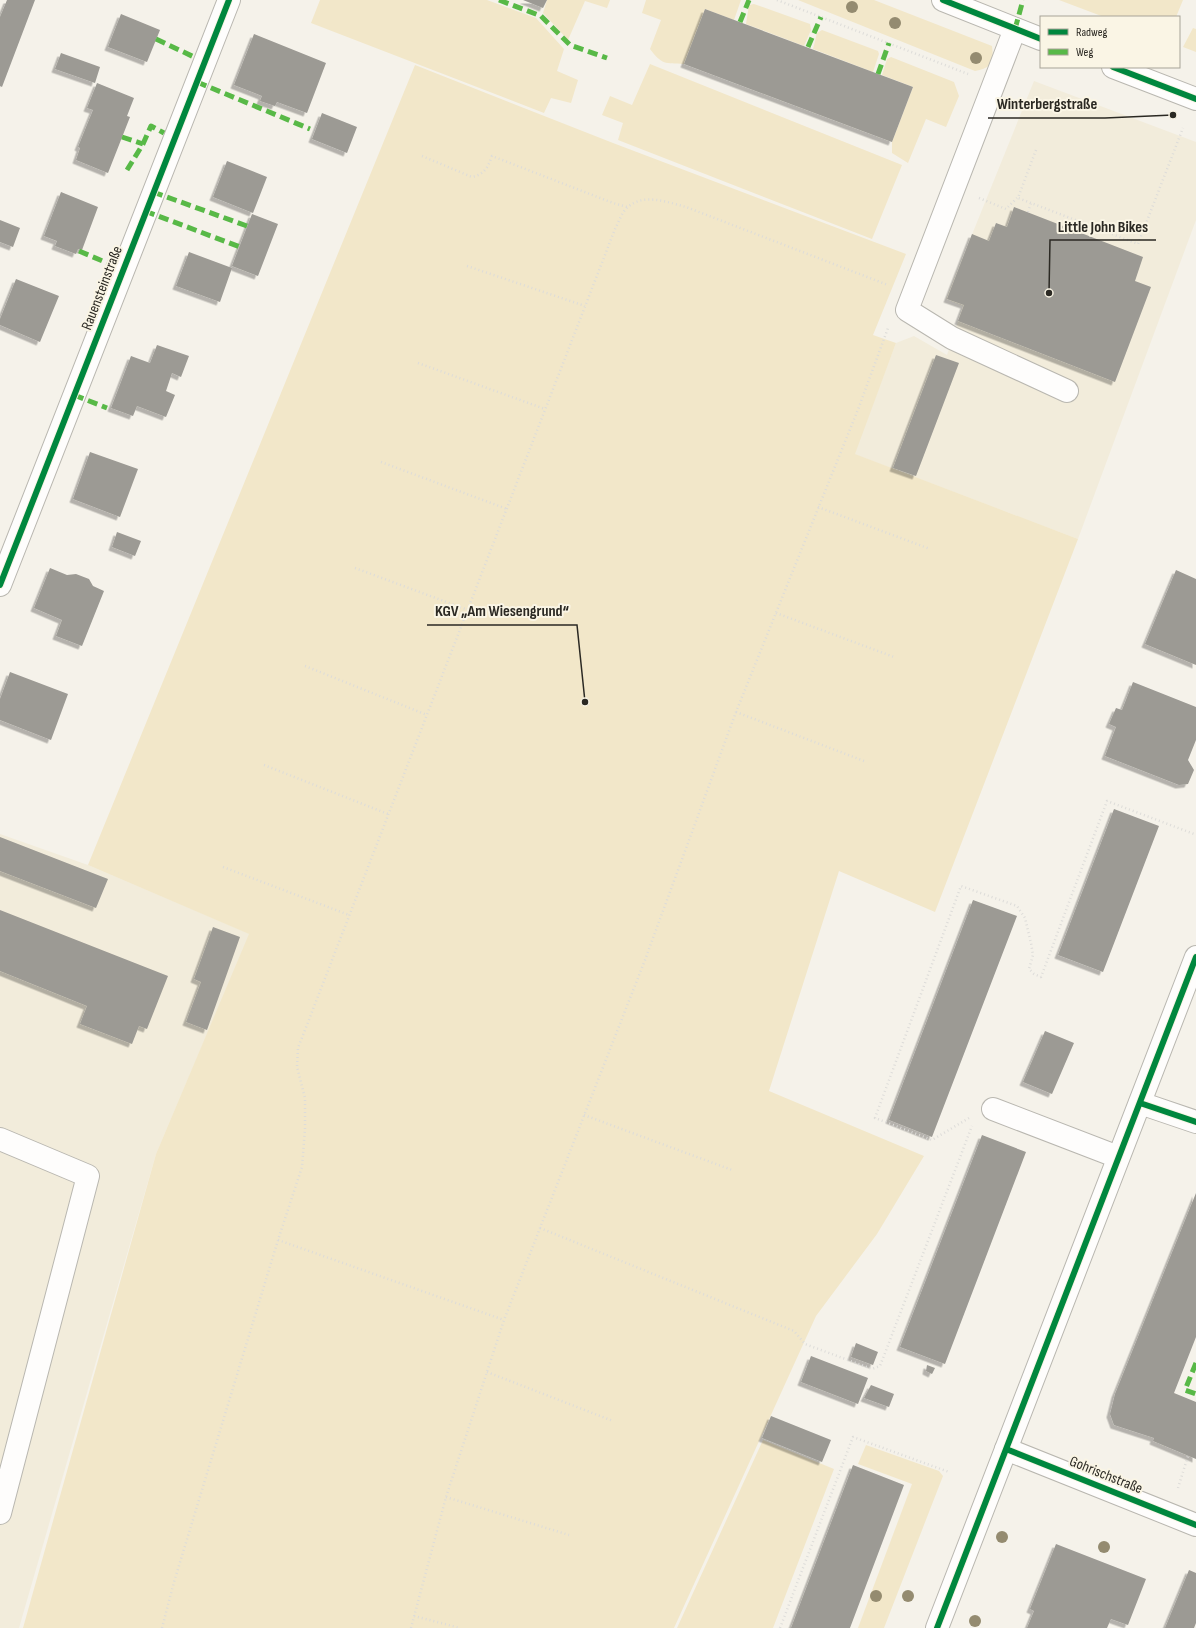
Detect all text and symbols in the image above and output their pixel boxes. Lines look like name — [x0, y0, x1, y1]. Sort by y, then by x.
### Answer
legend — [1040, 16, 1180, 68]
text: Radweg — [1076, 25, 1108, 40]
text: Weg — [1076, 45, 1093, 60]
callout: Winterbergstraße — [988, 90, 1105, 118]
text: Winterbergstraße — [997, 95, 1097, 114]
callout: Little John Bikes — [1050, 212, 1156, 240]
text: Little John Bikes — [1058, 218, 1148, 237]
street label: Rauensteinstraße — [77, 243, 127, 333]
callout: KGV „Am Wiesengrund“ — [427, 597, 577, 625]
text: KGV „Am Wiesengrund“ — [435, 602, 570, 621]
street label: Gohrischstraße — [1067, 1452, 1145, 1498]

